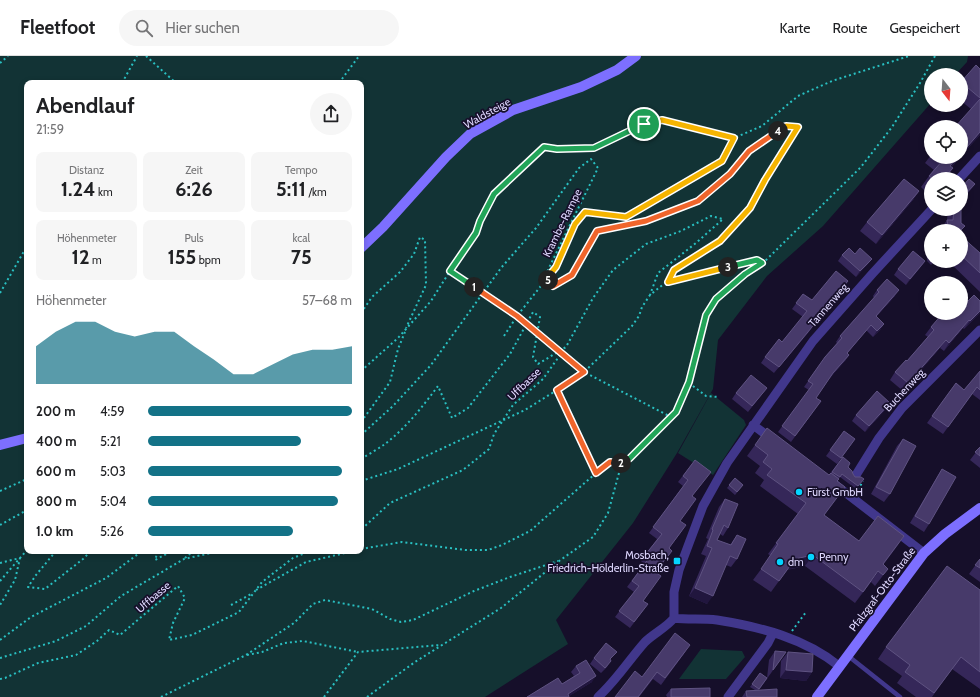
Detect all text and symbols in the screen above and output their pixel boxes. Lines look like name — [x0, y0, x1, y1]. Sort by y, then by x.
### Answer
search box — [119, 10, 399, 46]
text: Fleetfoot — [20, 16, 95, 39]
icon: search — [133, 17, 155, 39]
text: Hier suchen — [165, 19, 240, 37]
text: Karte — [780, 19, 810, 37]
text: Route — [832, 19, 868, 37]
text: Gespeichert — [890, 19, 960, 37]
north arrow — [924, 68, 968, 112]
map controls — [924, 68, 968, 320]
text: Abendlauf — [36, 92, 135, 119]
button: share — [310, 93, 352, 135]
street label: Waldsteige — [461, 94, 513, 132]
pin — [627, 107, 661, 141]
icon: arrive — [633, 113, 655, 135]
button: locate — [924, 120, 968, 164]
text: 21:59 — [36, 121, 64, 137]
pin: 4 — [768, 121, 788, 141]
text: 4 — [775, 124, 781, 138]
text: Distanz — [69, 163, 104, 177]
text: Zeit — [185, 163, 203, 177]
text: Tempo — [285, 163, 318, 177]
button: layers — [924, 172, 968, 216]
text: 1.24 — [61, 177, 96, 201]
text: 6:26 — [175, 177, 213, 201]
text: 5:11 — [276, 177, 306, 201]
text: km — [96, 185, 113, 199]
text: /km — [306, 185, 327, 199]
street label: Krambe-Rampe — [539, 186, 585, 259]
button: + — [924, 224, 968, 268]
text: Höhenmeter — [57, 231, 116, 245]
text: Puls — [184, 231, 204, 245]
text: kcal — [293, 231, 310, 245]
text: 12 — [72, 245, 90, 269]
text: 155 — [167, 245, 196, 269]
text: 75 — [291, 245, 312, 269]
text: m — [90, 253, 102, 267]
text: bpm — [196, 253, 221, 267]
pin: 3 — [718, 257, 738, 277]
text: 3 — [725, 260, 731, 274]
pin: 5 — [538, 270, 558, 290]
text: 5 — [545, 273, 551, 287]
button: − — [924, 276, 968, 320]
pin: 1 — [464, 277, 484, 297]
text: 1 — [472, 280, 476, 294]
street label: Tannenweg — [805, 280, 851, 330]
text: Höhenmeter — [36, 292, 106, 308]
text: 57–68 m — [302, 292, 352, 308]
street label: Uffbasse — [504, 364, 544, 403]
street label: Buchenweg — [880, 365, 928, 415]
text: 200 m — [36, 403, 75, 419]
text: 4:59 — [100, 403, 125, 419]
text: 400 m — [36, 433, 77, 449]
text: 5:21 — [100, 433, 121, 449]
pin: 2 — [611, 453, 631, 473]
text: 2 — [618, 456, 624, 470]
text: 600 m — [36, 463, 76, 479]
text: 5:03 — [100, 463, 126, 479]
place label: Fürst GmbH — [807, 485, 863, 499]
marker: Fürst GmbH — [794, 487, 804, 497]
text: 800 m — [36, 493, 76, 509]
text: 5:04 — [100, 493, 126, 509]
text: 1.0 km — [36, 523, 73, 539]
text: 5:26 — [100, 523, 124, 539]
street label: Pfalzgraf-Otto-Straße — [846, 544, 919, 634]
place label: Mosbach, Friedrich-Hölderlin-Straße — [547, 548, 669, 575]
place label: Penny — [819, 550, 849, 564]
marker: Penny — [806, 552, 816, 562]
place label: dm — [788, 555, 804, 569]
marker: Mosbach, Friedrich-Hölderlin-Straße — [672, 556, 682, 566]
marker: dm — [775, 557, 785, 567]
street label: Uffbasse — [133, 578, 173, 616]

